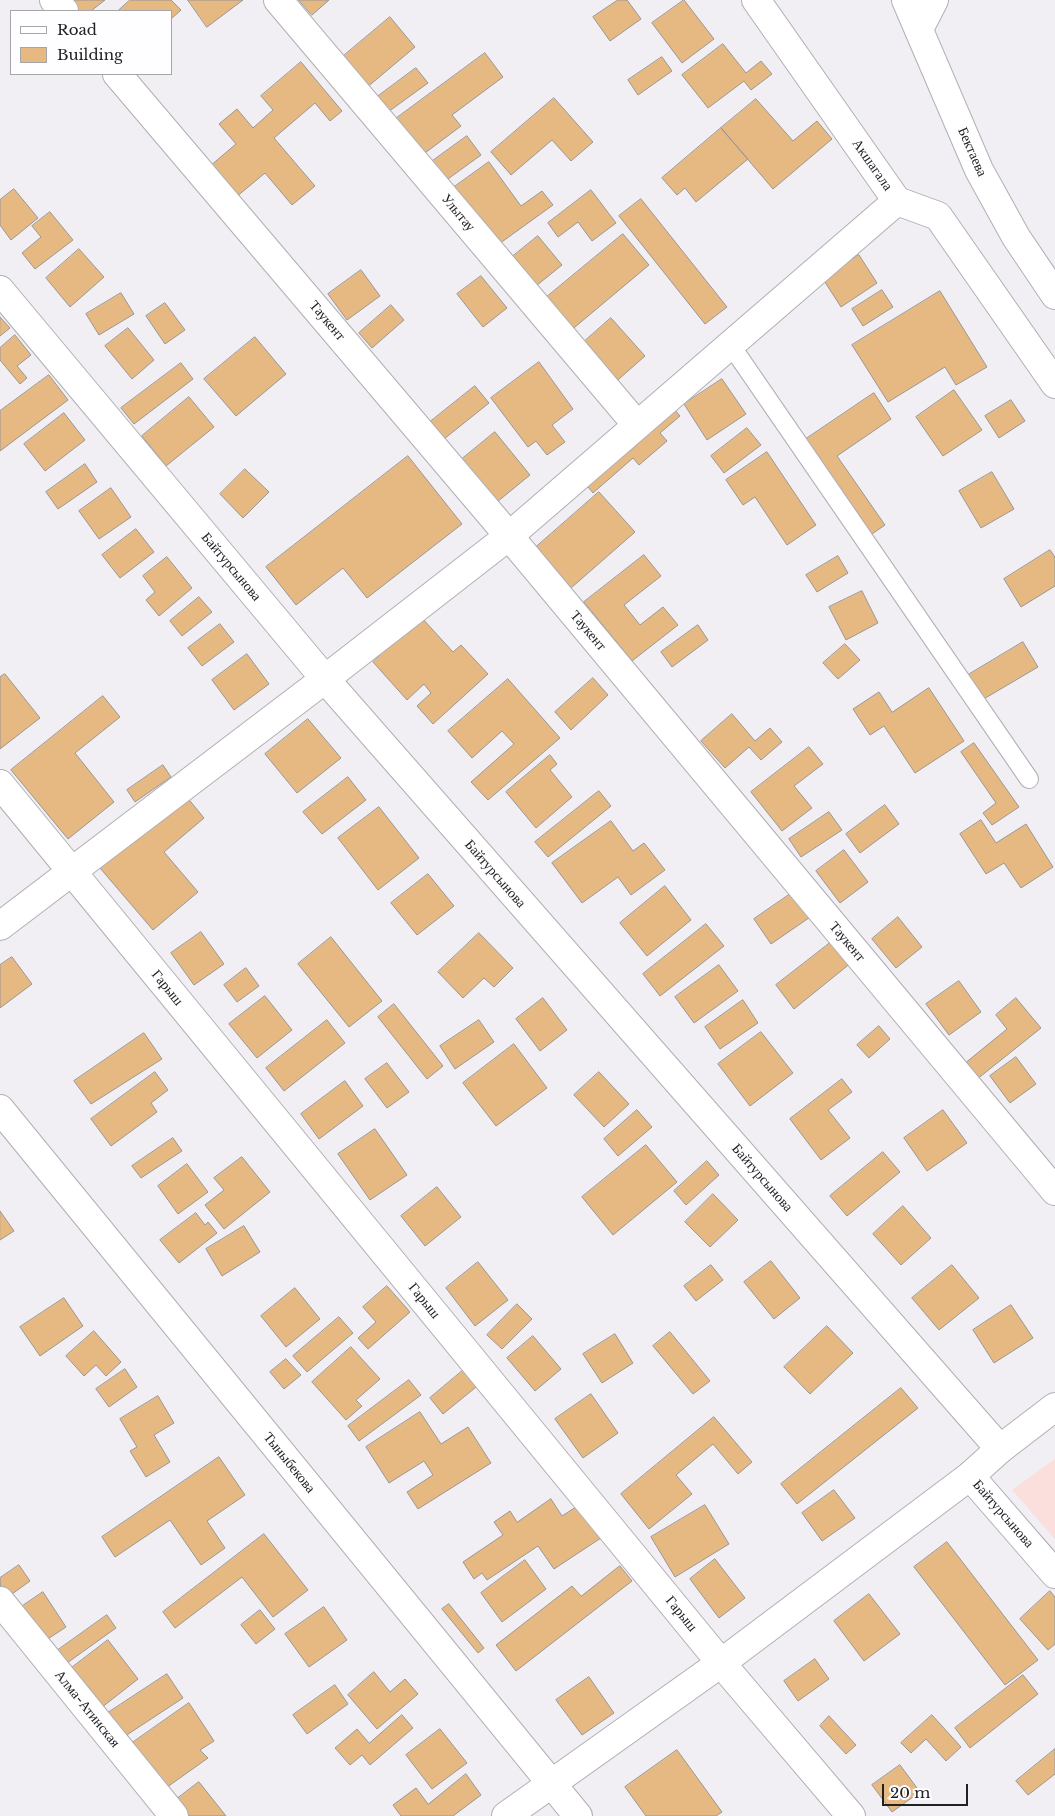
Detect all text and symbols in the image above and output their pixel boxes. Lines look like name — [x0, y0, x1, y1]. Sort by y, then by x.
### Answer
legend — [10, 10, 172, 75]
text: Road — [57, 20, 97, 39]
text: Building — [57, 45, 123, 64]
street label: Бектаева — [954, 125, 990, 179]
street label: Акшагала — [848, 136, 896, 194]
street label: Улытау — [438, 191, 478, 235]
street label: Таукент — [305, 298, 349, 344]
street label: Байтурсынова — [197, 529, 265, 605]
street label: Таукент — [566, 608, 610, 654]
street label: Байтурсынова — [461, 837, 529, 911]
street label: Таукент — [825, 919, 869, 965]
street label: Гарыш — [148, 967, 186, 1009]
street label: Байтурсынова — [728, 1141, 796, 1215]
street label: Гарыш — [405, 1280, 443, 1322]
street label: Тыныбекова — [259, 1429, 319, 1497]
street label: Байтурсынова — [969, 1477, 1037, 1551]
street label: Гарыш — [662, 1593, 700, 1635]
street label: Алма-Атинская — [51, 1667, 123, 1751]
scale bar — [885, 1774, 971, 1806]
text: 20 m — [890, 1783, 930, 1802]

